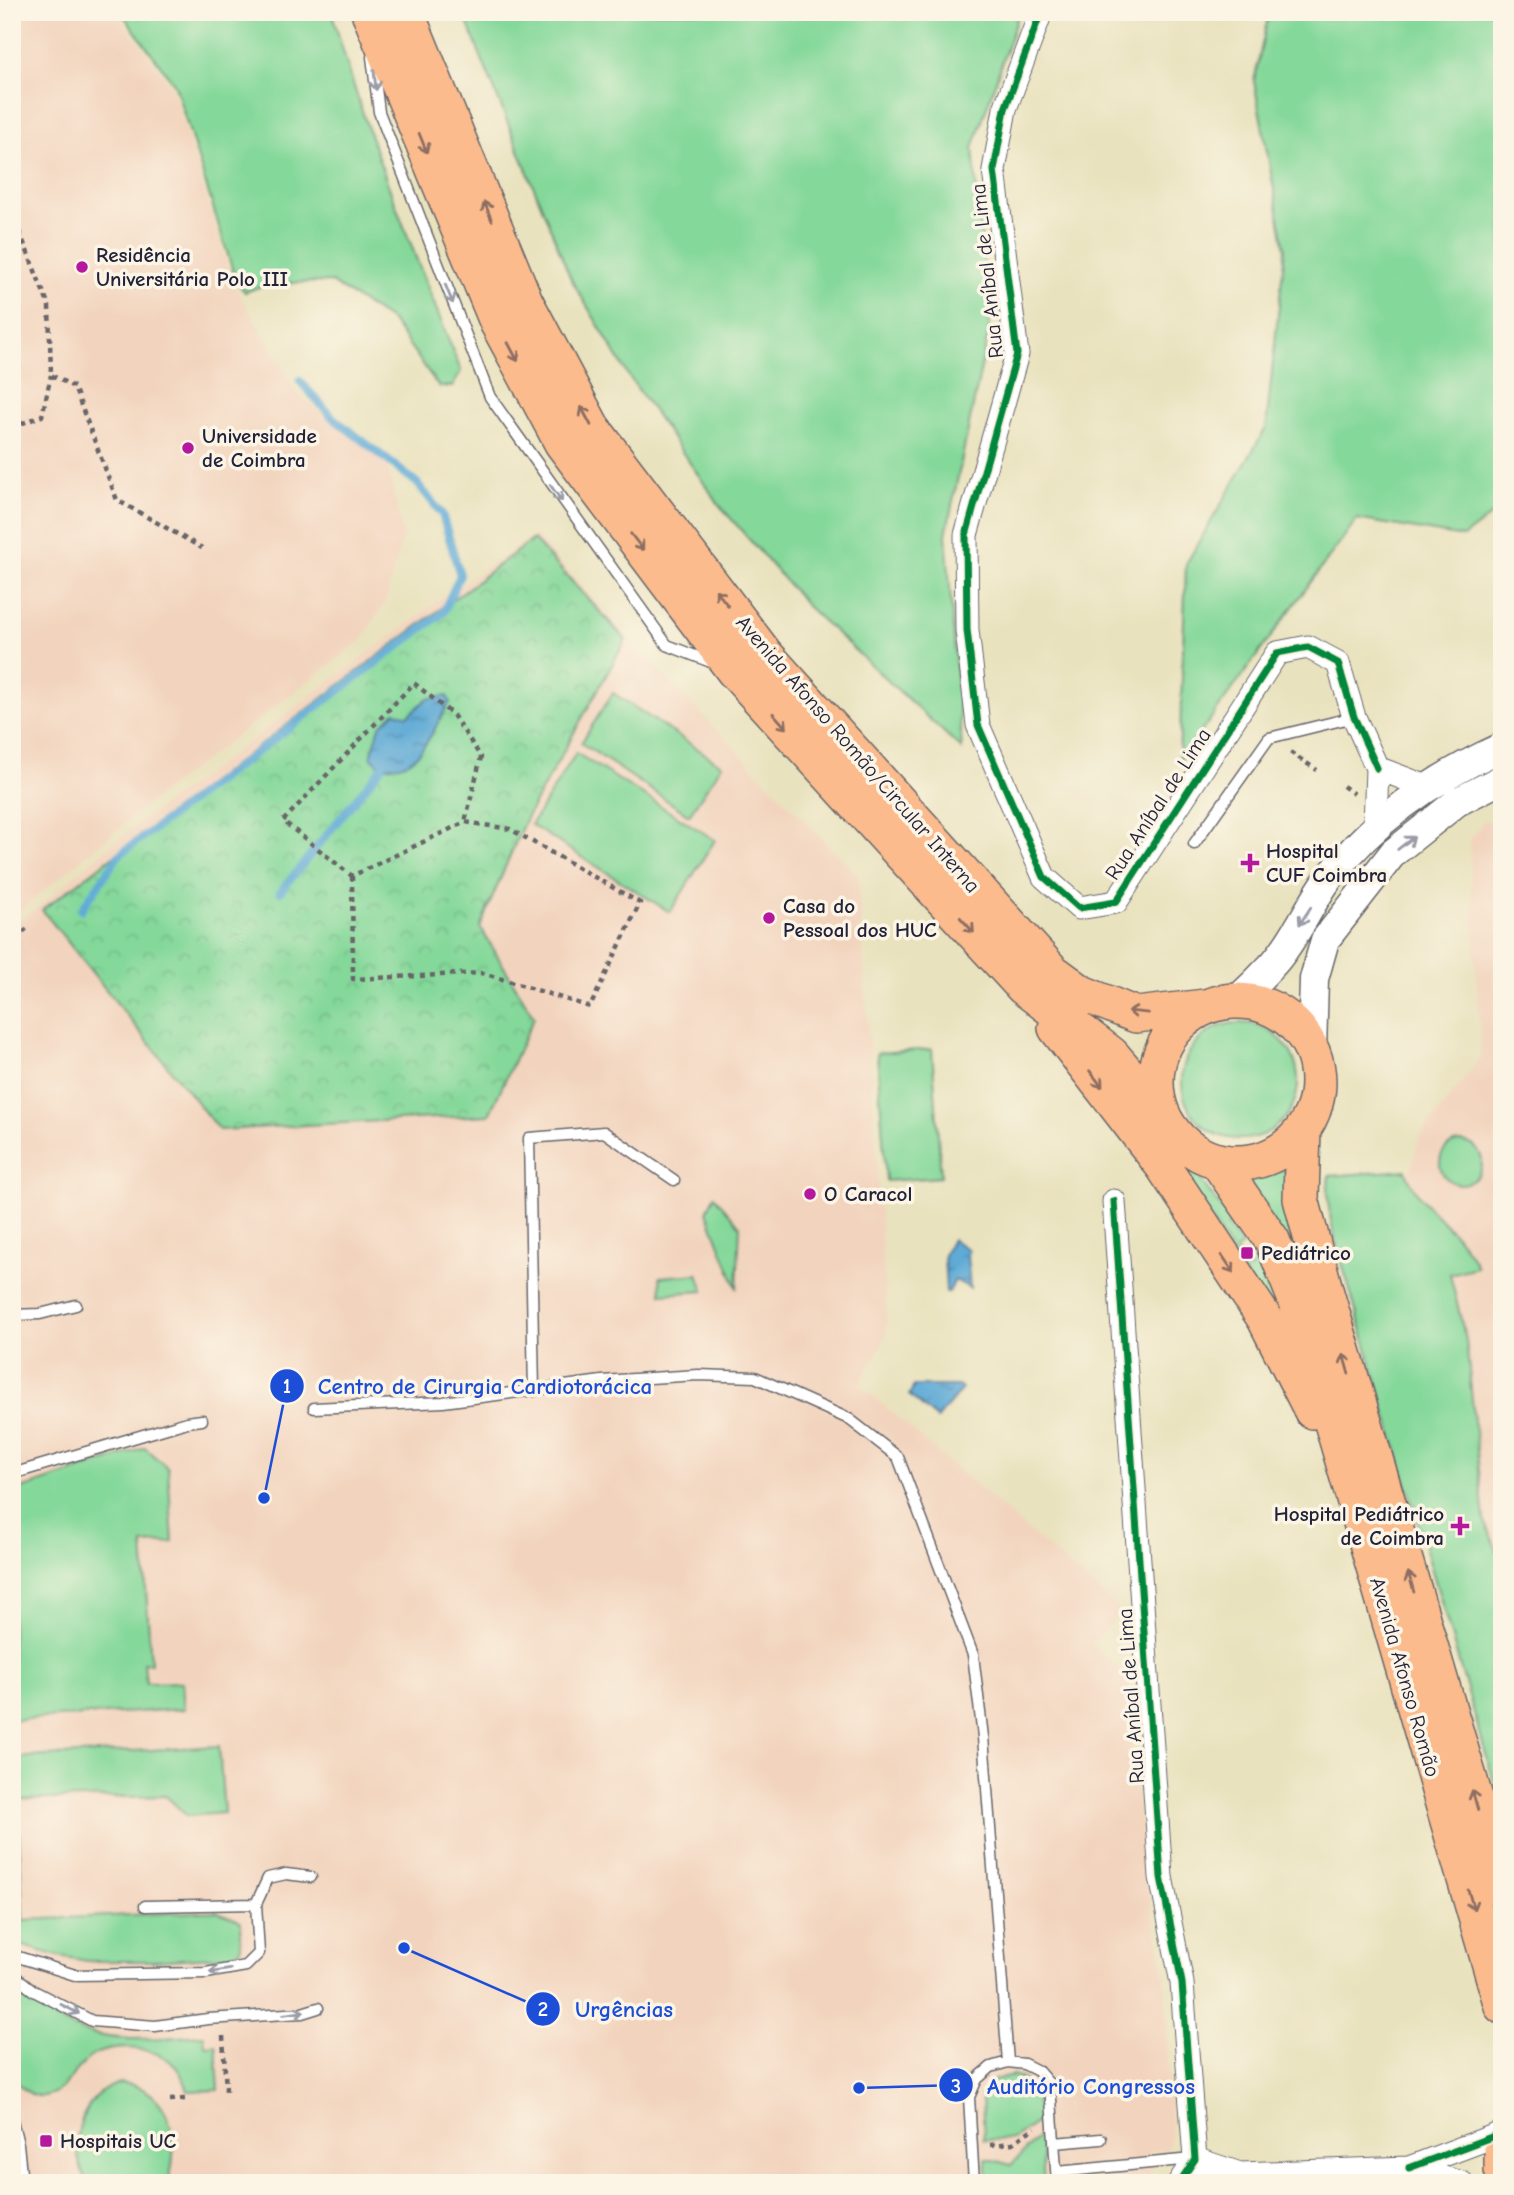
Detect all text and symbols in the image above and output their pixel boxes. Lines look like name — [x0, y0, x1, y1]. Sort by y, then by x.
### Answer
one-way arrow — [368, 68, 381, 91]
one-way arrow — [418, 132, 431, 154]
street label: Rua Aníbal de Lima — [966, 182, 1008, 360]
one-way arrow — [480, 201, 493, 223]
place label: Residência Universitária Polo III — [96, 243, 288, 291]
marker: Residência Universitária Polo III — [74, 259, 90, 275]
one-way arrow — [443, 283, 456, 305]
one-way arrow — [507, 341, 520, 362]
one-way arrow — [579, 406, 592, 427]
place label: Universidade de Coimbra — [202, 424, 317, 472]
marker: Universidade de Coimbra — [180, 440, 196, 456]
one-way arrow — [549, 483, 564, 502]
one-way arrow — [630, 532, 644, 551]
one-way arrow — [715, 589, 730, 608]
street label: Avenida Afonso Romão/Circular Interna — [731, 611, 985, 897]
one-way arrow — [772, 712, 789, 729]
street label: Rua Aníbal de Lima — [1100, 724, 1216, 884]
one-way arrow — [1396, 835, 1415, 850]
place label: Hospital CUF Coimbra — [1266, 839, 1387, 887]
marker: Hospital CUF Coimbra — [1240, 853, 1260, 873]
place label: Casa do Pessoal dos HUC — [783, 894, 937, 942]
one-way arrow — [1297, 906, 1312, 925]
marker: Casa do Pessoal dos HUC — [761, 910, 777, 926]
one-way arrow — [959, 916, 975, 934]
one-way arrow — [1127, 1005, 1150, 1018]
one-way arrow — [1088, 1070, 1103, 1088]
place label: O Caracol — [824, 1182, 912, 1206]
marker: O Caracol — [802, 1186, 818, 1202]
place label: Pediátrico — [1261, 1241, 1351, 1265]
marker: Pediátrico — [1239, 1245, 1255, 1261]
one-way arrow — [1221, 1254, 1236, 1273]
one-way arrow — [1339, 1353, 1352, 1375]
callout: Centro de Cirurgia Cardiotorácica — [269, 1364, 667, 1408]
text: Centro de Cirurgia Cardiotorácica — [318, 1373, 652, 1400]
text: 1 — [283, 1374, 291, 1398]
place label: Hospital Pediátrico de Coimbra — [1274, 1502, 1444, 1550]
marker: Hospital Pediátrico de Coimbra — [1450, 1516, 1470, 1536]
one-way arrow — [1403, 1571, 1416, 1593]
street label: Avenida Afonso Romão — [1365, 1575, 1445, 1779]
street label: Rua Aníbal de Lima — [1113, 1608, 1149, 1784]
one-way arrow — [1468, 1789, 1481, 1811]
one-way arrow — [1465, 1889, 1478, 1911]
one-way arrow — [209, 1965, 232, 1978]
callout: Urgências — [526, 1987, 687, 2031]
text: Urgências — [575, 1996, 673, 2023]
text: 2 — [538, 1997, 548, 2021]
one-way arrow — [59, 2003, 80, 2017]
one-way arrow — [282, 2007, 305, 2020]
callout: Auditório Congressos — [938, 2063, 1209, 2107]
text: Auditório Congressos — [987, 2073, 1195, 2100]
text: 3 — [951, 2074, 961, 2098]
place label: Hospitais UC — [60, 2129, 176, 2153]
marker: Hospitais UC — [38, 2133, 54, 2149]

